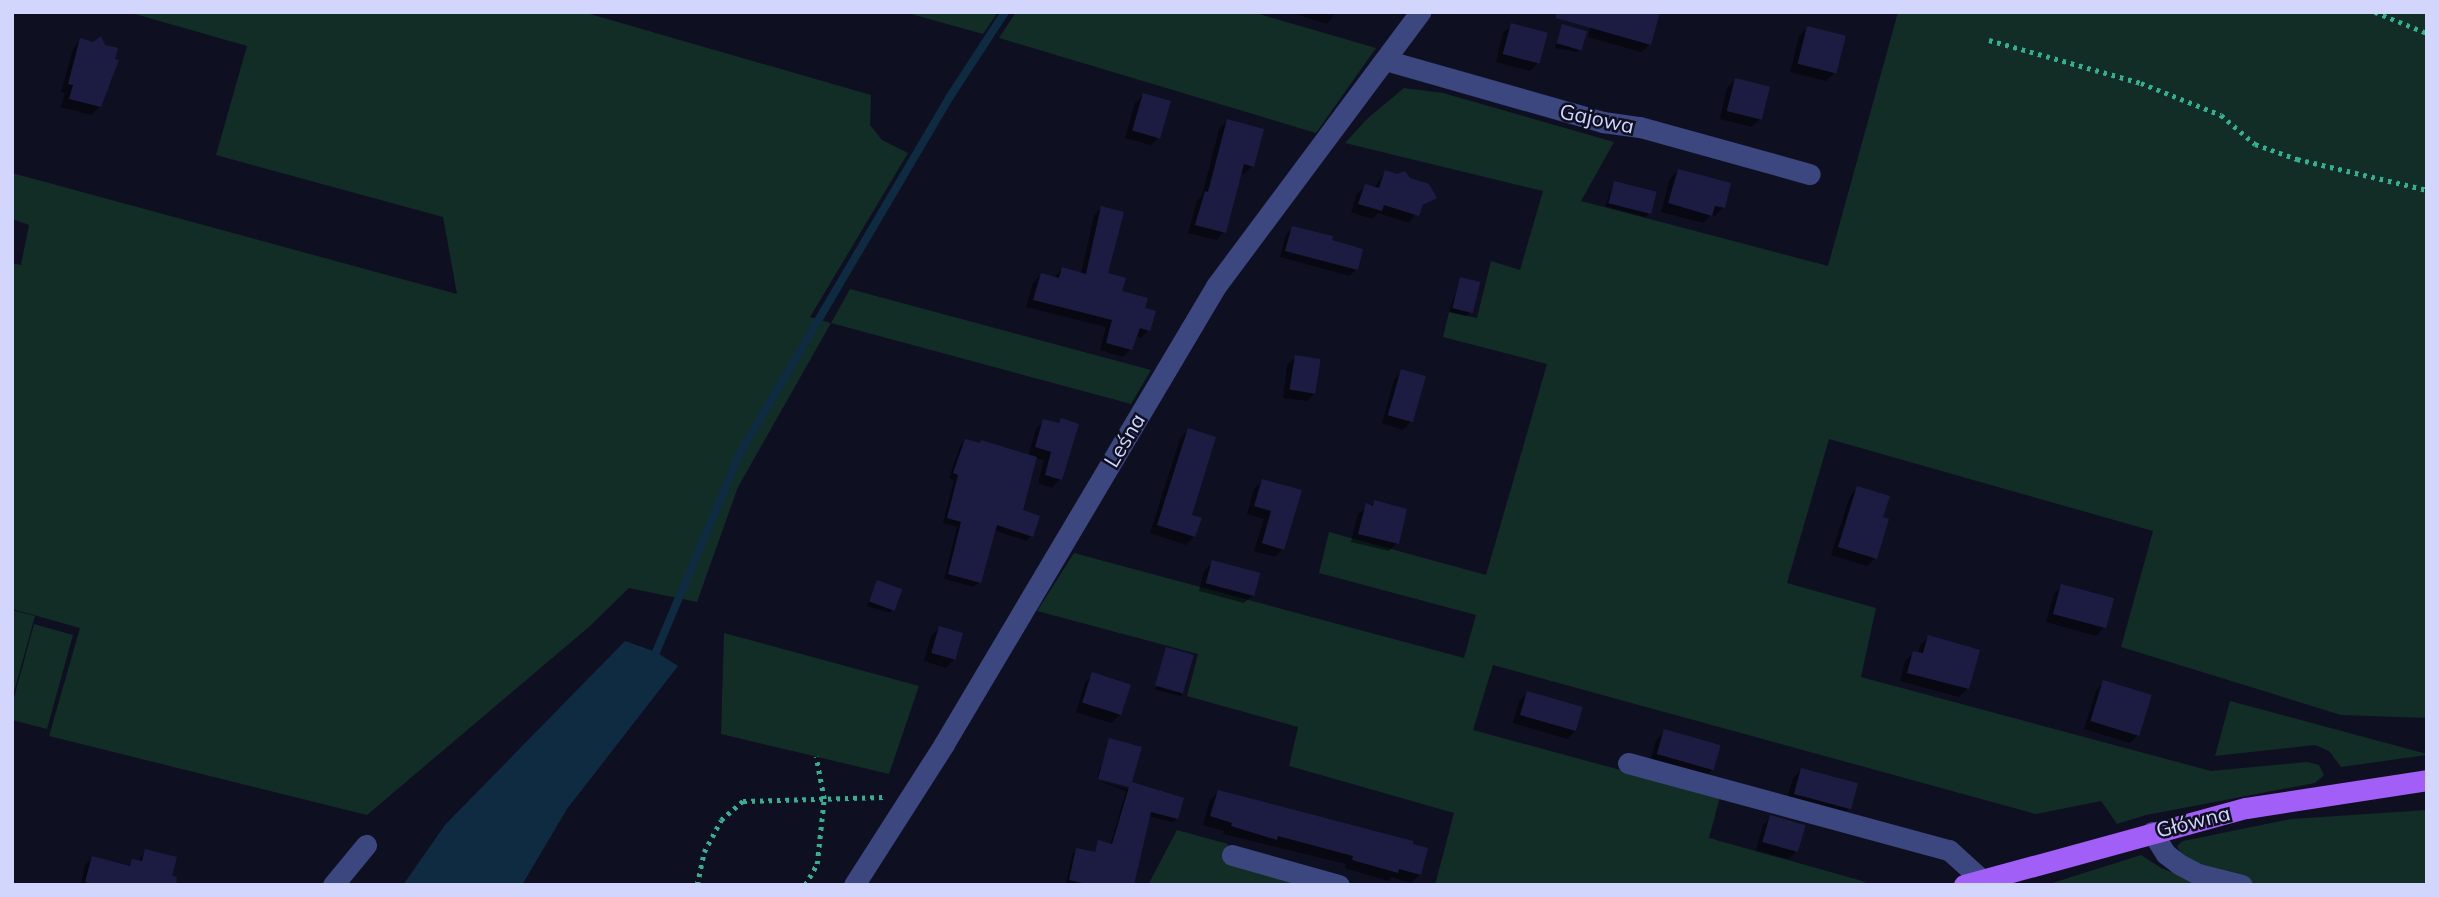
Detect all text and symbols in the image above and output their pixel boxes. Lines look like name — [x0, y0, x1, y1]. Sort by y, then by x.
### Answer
street label: Gajowa — [1557, 98, 1637, 138]
street label: Leśna — [1098, 409, 1150, 471]
street label: Główna — [2153, 800, 2233, 842]

